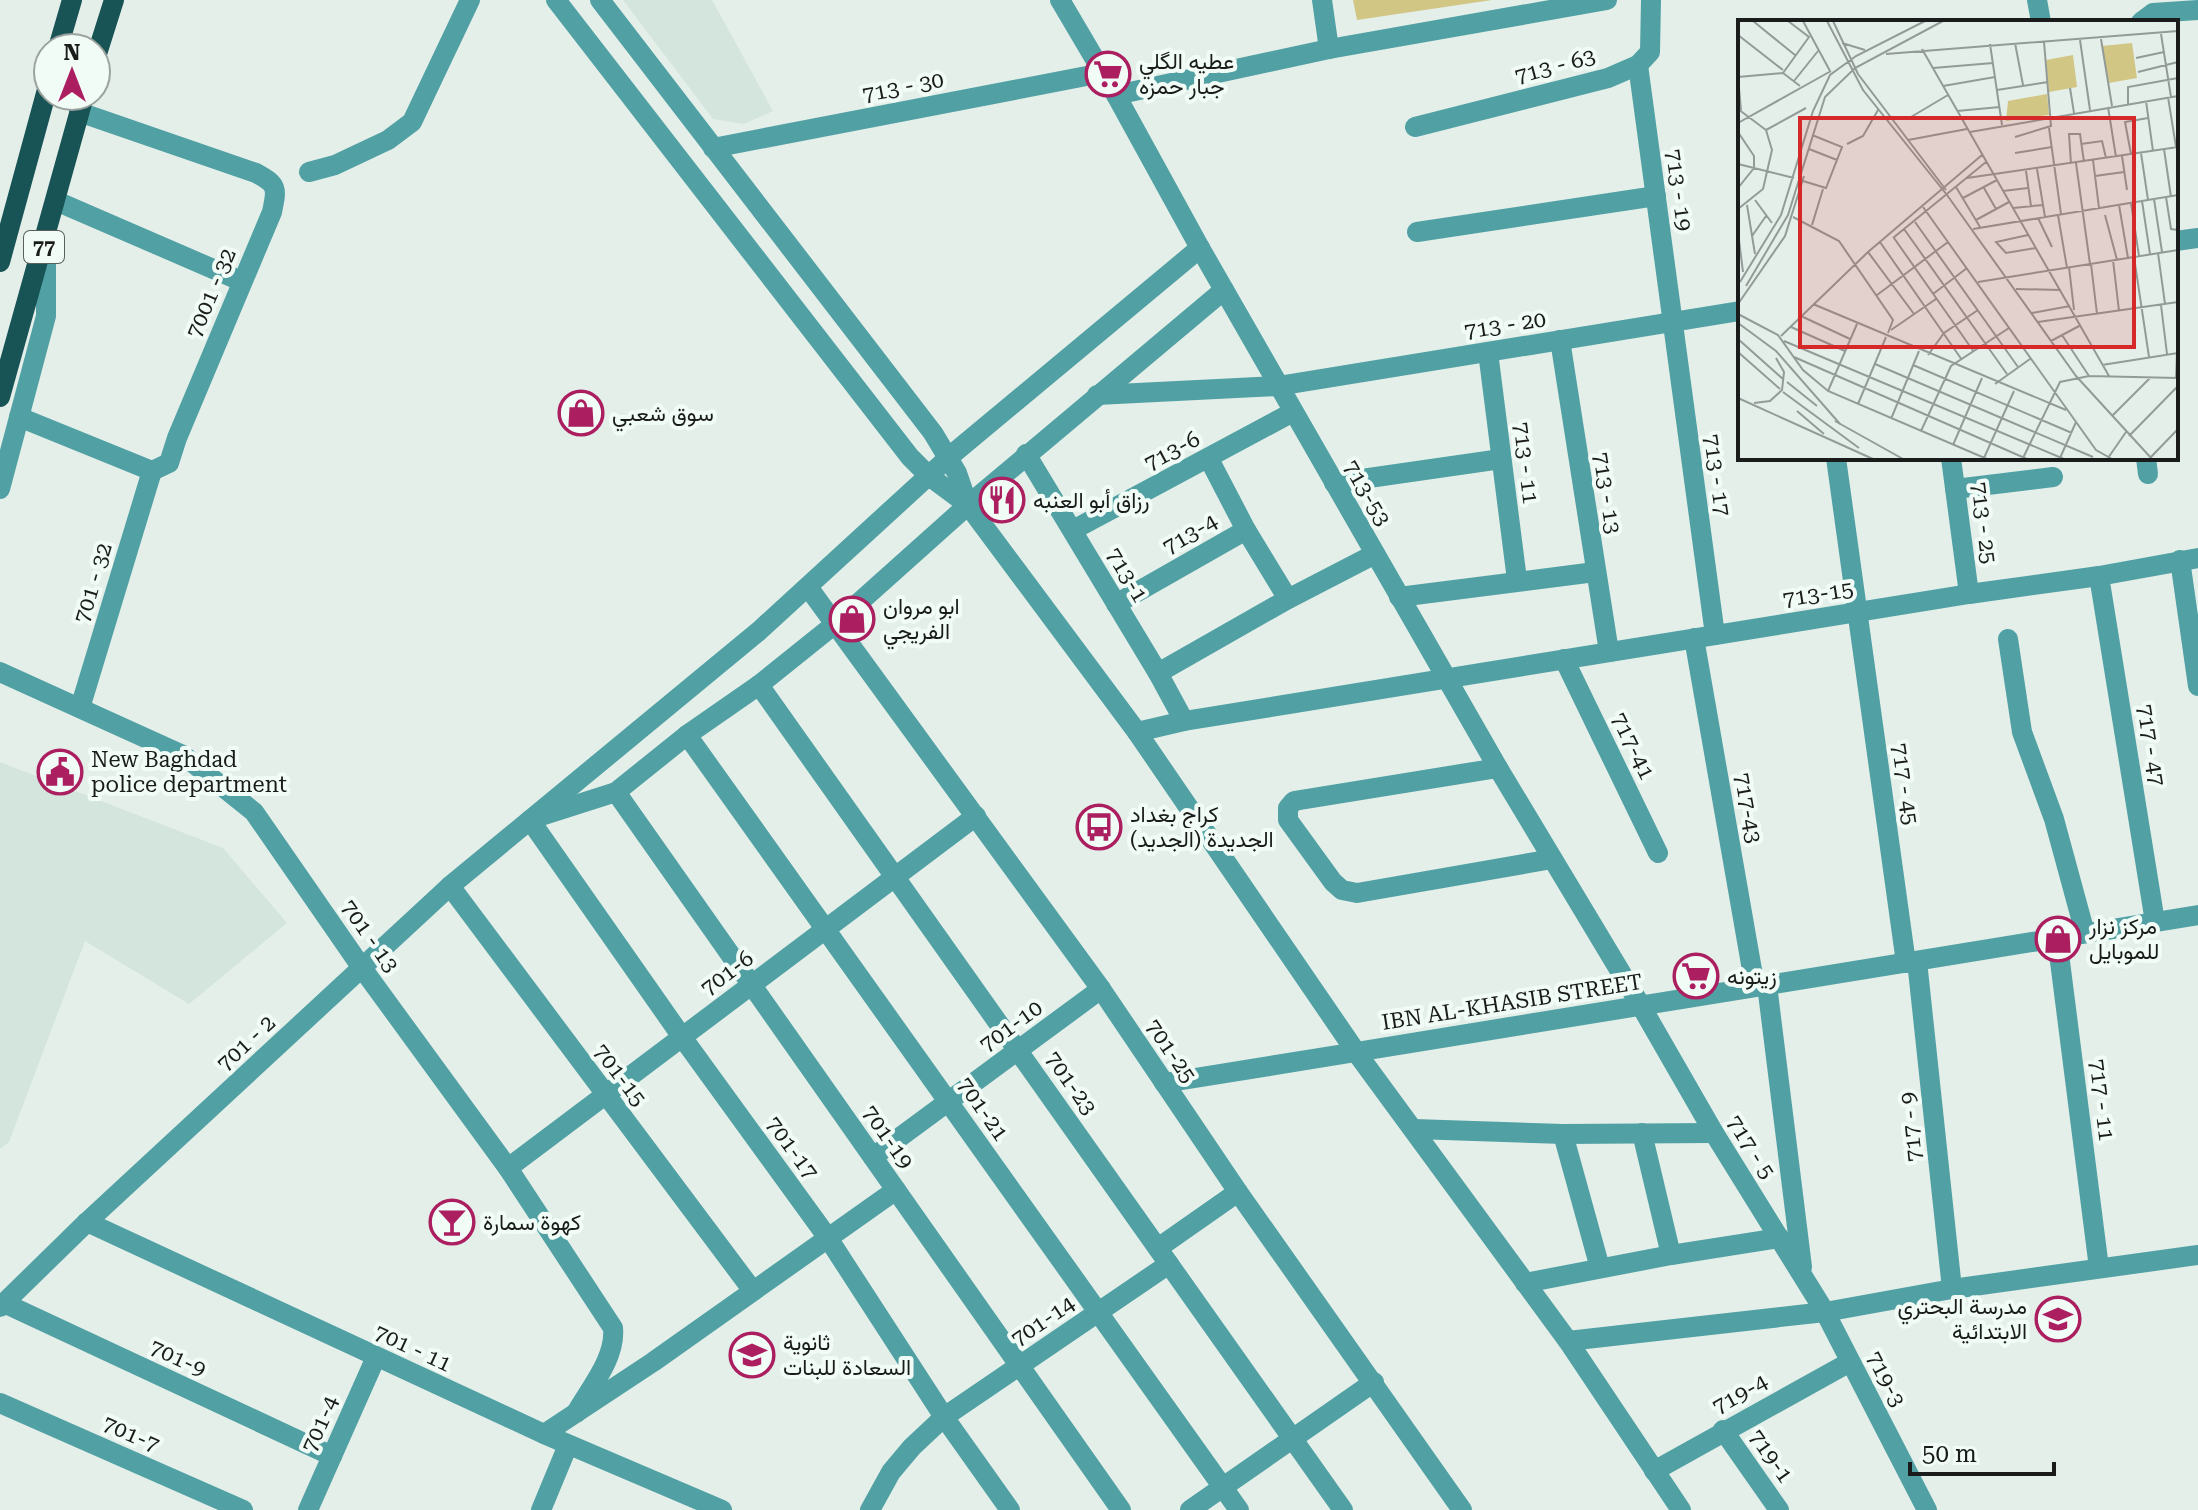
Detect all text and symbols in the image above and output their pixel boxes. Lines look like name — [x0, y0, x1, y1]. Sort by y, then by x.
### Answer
inset map — [1738, 20, 2178, 460]
north arrow — [32, 32, 112, 112]
text: N — [64, 40, 81, 65]
street label: 713 - 63 — [1512, 43, 1598, 89]
place label: عطيه الگلي جبار حمزه — [1139, 49, 1234, 100]
supermarket icon: عطيه الگلي جبار حمزه — [1084, 50, 1132, 98]
street label: 713 - 30 — [860, 67, 946, 107]
street label: 713 - 19 — [1661, 147, 1697, 233]
road number: 77 — [24, 231, 64, 263]
street label: 7001 - 32 — [181, 244, 241, 342]
street label: 713 - 20 — [1462, 306, 1548, 344]
shop icon: سوق شعبي — [557, 389, 605, 437]
place label: سوق شعبي — [612, 401, 714, 432]
street label: 713 - 11 — [1509, 421, 1543, 505]
street label: 713-6 — [1140, 426, 1204, 476]
street label: 713 - 17 — [1699, 432, 1735, 518]
street label: 713 - 13 — [1588, 450, 1626, 536]
street label: 713-53 — [1338, 456, 1396, 530]
restaurant icon: رزاق أبو العنبه — [978, 476, 1026, 524]
street label: 713 - 25 — [1967, 481, 2001, 565]
place label: رزاق أبو العنبه — [1033, 488, 1150, 514]
street label: 713-4 — [1158, 508, 1222, 560]
street label: 701 - 32 — [69, 540, 117, 626]
street label: 713-1 — [1101, 543, 1153, 607]
street label: 713-15 — [1781, 576, 1855, 612]
place label: ابو مروان الفريجي — [883, 594, 960, 650]
shop icon: ابو مروان الفريجي — [828, 595, 876, 643]
street label: 717 - 47 — [2132, 702, 2170, 788]
street label: 717-41 — [1606, 708, 1660, 784]
street label: 717 - 45 — [1887, 741, 1923, 827]
place label: New Baghdad police department — [91, 747, 287, 797]
public building icon: New Baghdad police department — [36, 748, 84, 796]
street label: 717-43 — [1729, 771, 1767, 845]
place label: كراج بغداد الجديدة (الجديد) — [1130, 802, 1274, 852]
bus stop icon: كراج بغداد الجديدة (الجديد) — [1075, 803, 1123, 851]
street label: 701 - 13 — [336, 895, 404, 977]
place label: مركز نزار للموبايل — [2088, 914, 2159, 965]
shop icon: مركز نزار للموبايل — [2034, 915, 2082, 963]
street label: 701-6 — [696, 945, 758, 1001]
supermarket icon: زيتونه — [1672, 952, 1720, 1000]
place label: زيتونه — [1727, 964, 1777, 990]
street label: IBN AL-KHASIB STREET — [1380, 969, 1644, 1035]
street label: 701-10 — [975, 995, 1047, 1057]
street label: 701 - 2 — [212, 1010, 280, 1076]
street label: 701-25 — [1141, 1014, 1201, 1088]
street label: 701-15 — [589, 1039, 651, 1111]
street label: 701-23 — [1040, 1047, 1102, 1119]
street label: 717 - 11 — [2085, 1058, 2119, 1142]
street label: 701-21 — [952, 1073, 1014, 1145]
street label: 717 - 9 — [1895, 1091, 1927, 1163]
street label: 701-19 — [857, 1101, 919, 1173]
street label: 717 - 5 — [1722, 1111, 1780, 1183]
street label: 701-17 — [761, 1112, 823, 1184]
bar icon: كهوة سمارة — [428, 1198, 476, 1246]
place label: كهوة سمارة — [483, 1210, 581, 1236]
street label: 701-14 — [1006, 1290, 1080, 1351]
place label: مدرسة البحتري الابتدائية — [1897, 1294, 2027, 1344]
school or university icon: مدرسة البحتري الابتدائية — [2034, 1295, 2082, 1343]
street label: 701 - 11 — [370, 1319, 456, 1377]
place label: ثانوية السعادة للبنات — [783, 1330, 911, 1380]
school or university icon: ثانوية السعادة للبنات — [728, 1331, 776, 1379]
street label: 701-9 — [146, 1334, 210, 1382]
street label: 719-3 — [1861, 1347, 1911, 1411]
street label: 719-4 — [1708, 1368, 1772, 1419]
street label: 701-4 — [297, 1391, 344, 1456]
street label: 701-7 — [99, 1411, 163, 1457]
street label: 719-1 — [1744, 1425, 1798, 1487]
scale bar — [1910, 1426, 2054, 1476]
text: 50 m — [1922, 1440, 1977, 1468]

